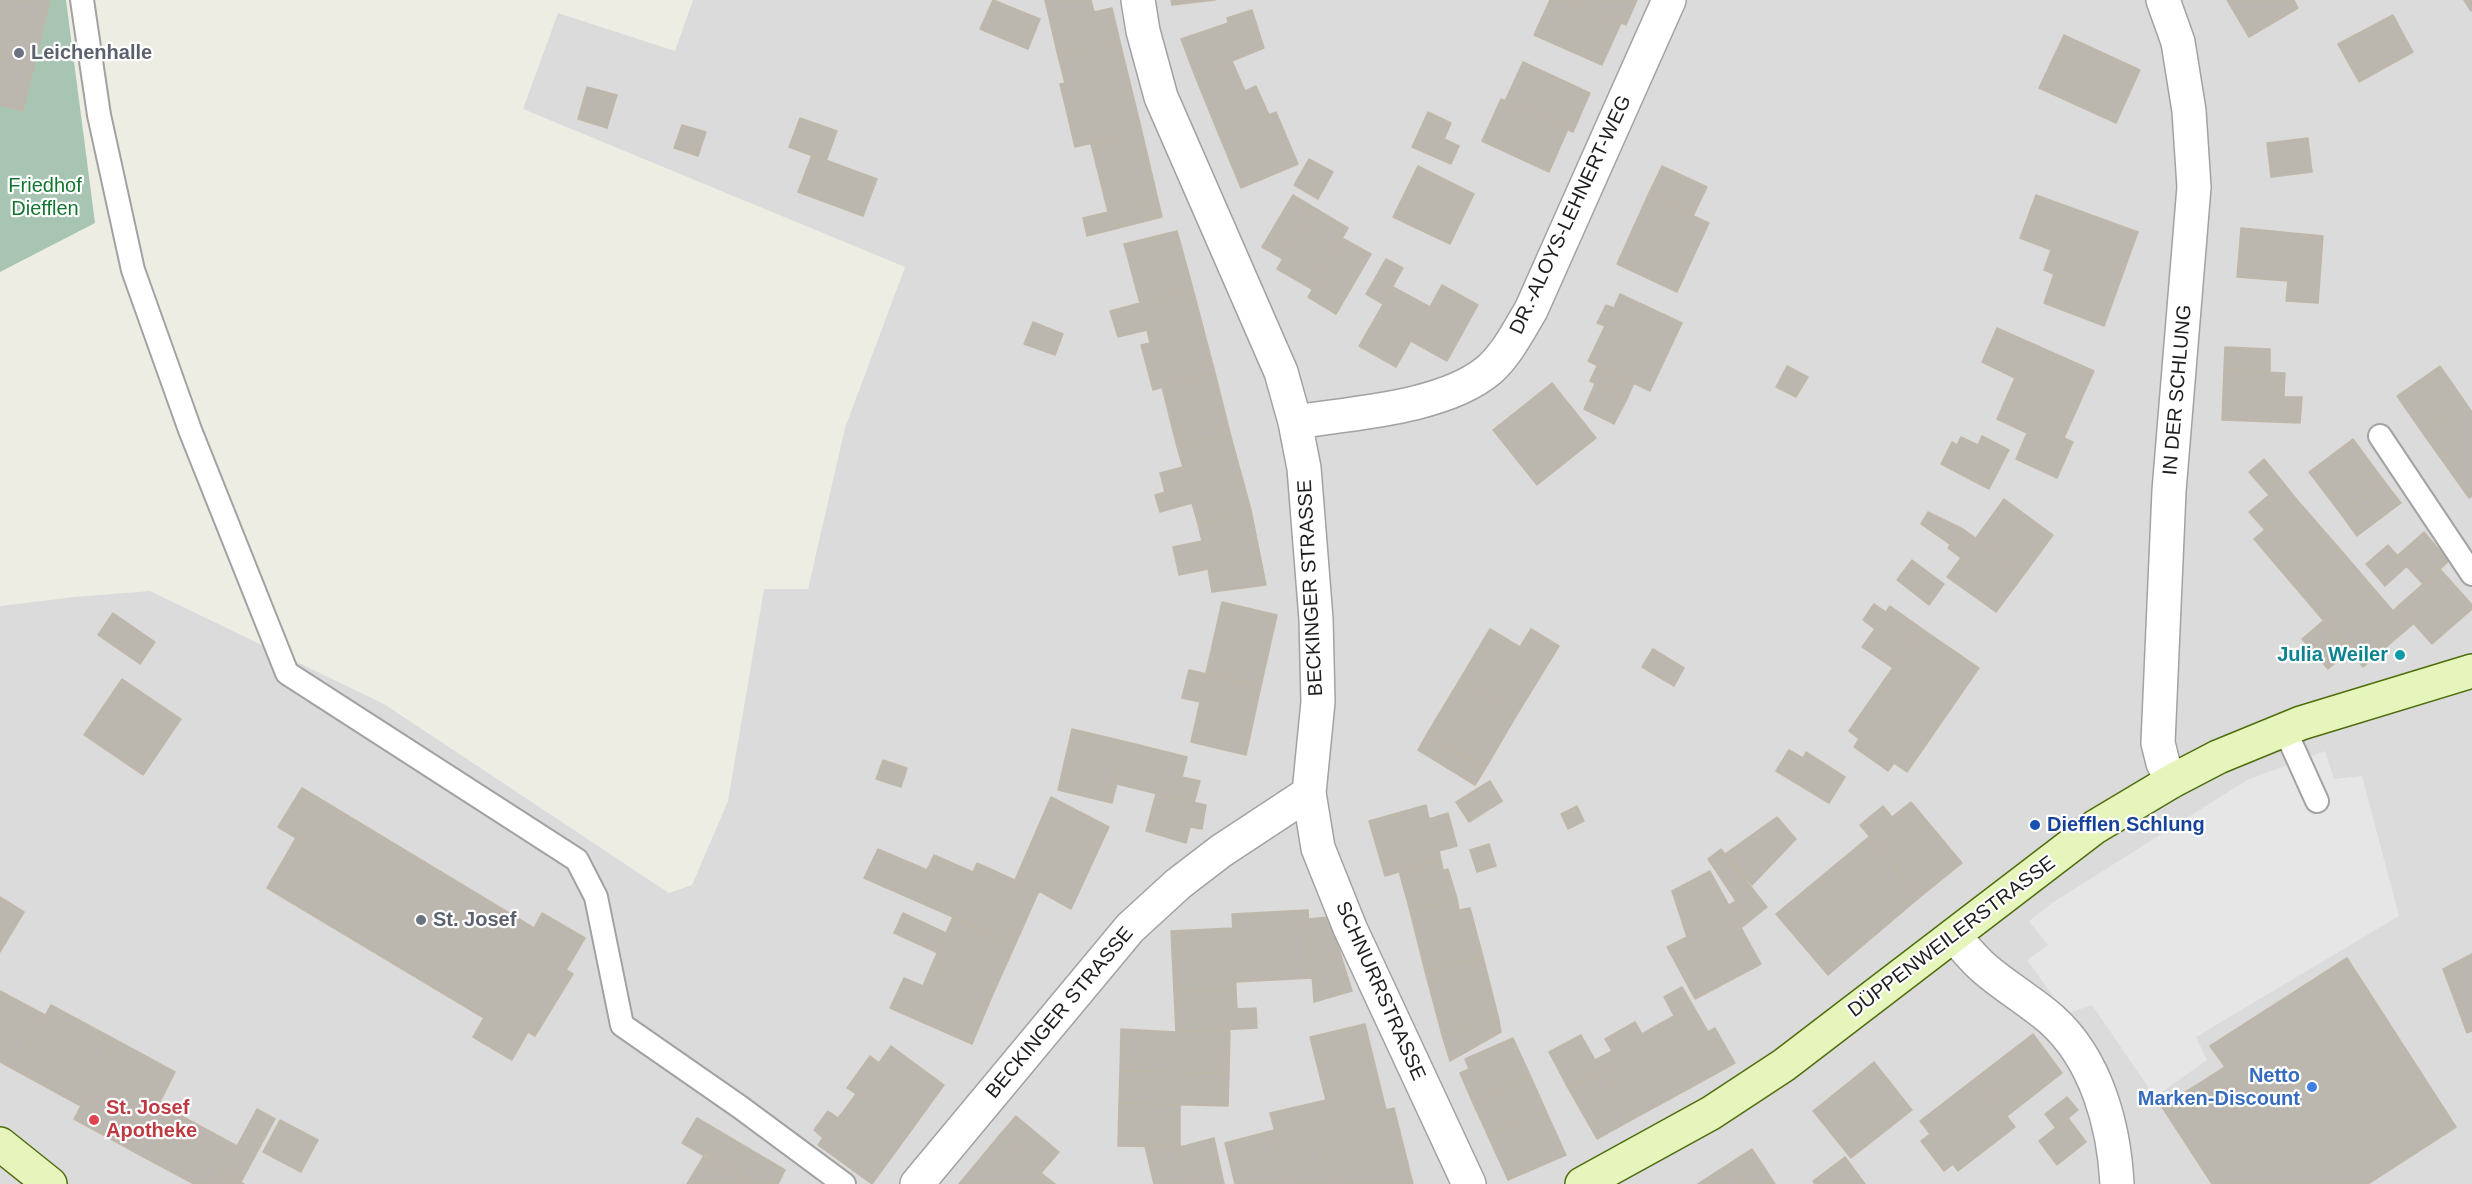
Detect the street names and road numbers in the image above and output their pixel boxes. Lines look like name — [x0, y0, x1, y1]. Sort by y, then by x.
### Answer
street label: DR.-ALOYS-LEHNERT-WEG — [1505, 92, 1637, 338]
street label: IN DER SCHLUNG — [2159, 304, 2197, 476]
street label: BECKINGER STRASSE — [1293, 479, 1329, 697]
street label: DÜPPENWEILERSTRASSE — [1844, 851, 2060, 1023]
street label: SCHNURRSTRASSE — [1330, 898, 1430, 1084]
street label: BECKINGER STRASSE — [981, 922, 1139, 1104]

